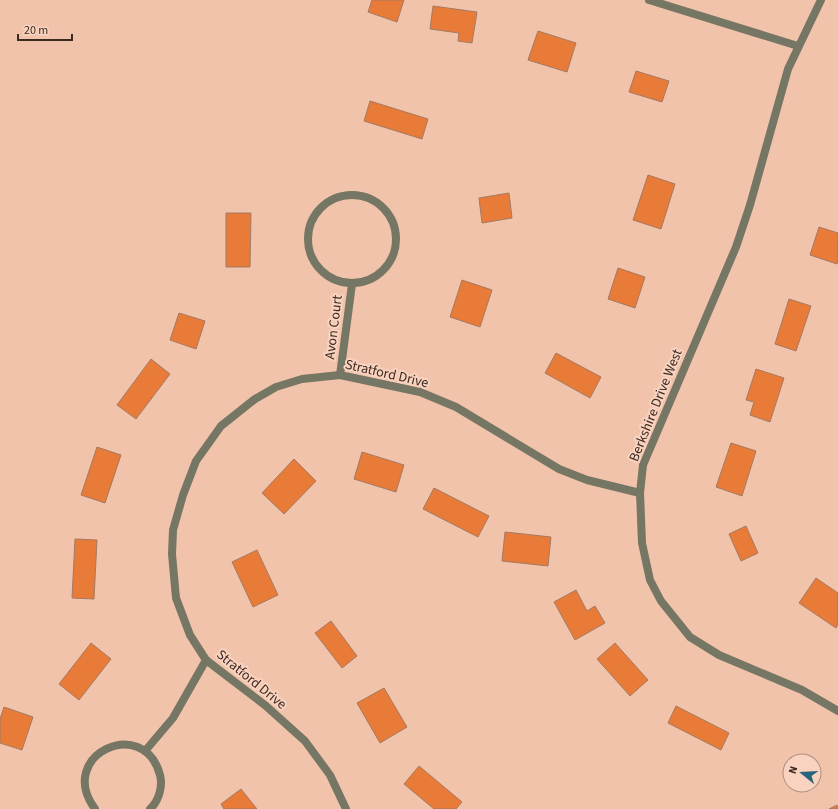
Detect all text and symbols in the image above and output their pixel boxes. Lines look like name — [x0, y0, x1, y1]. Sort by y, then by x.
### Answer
scale bar — [18, 16, 72, 42]
text: 20 m — [24, 22, 48, 39]
street label: Avon Court — [320, 293, 348, 361]
street label: Berkshire Drive West — [624, 346, 688, 465]
street label: Stratford Drive — [343, 355, 431, 393]
street label: Stratford Drive — [212, 645, 291, 714]
north arrow — [782, 753, 822, 793]
text: N — [785, 764, 801, 776]

